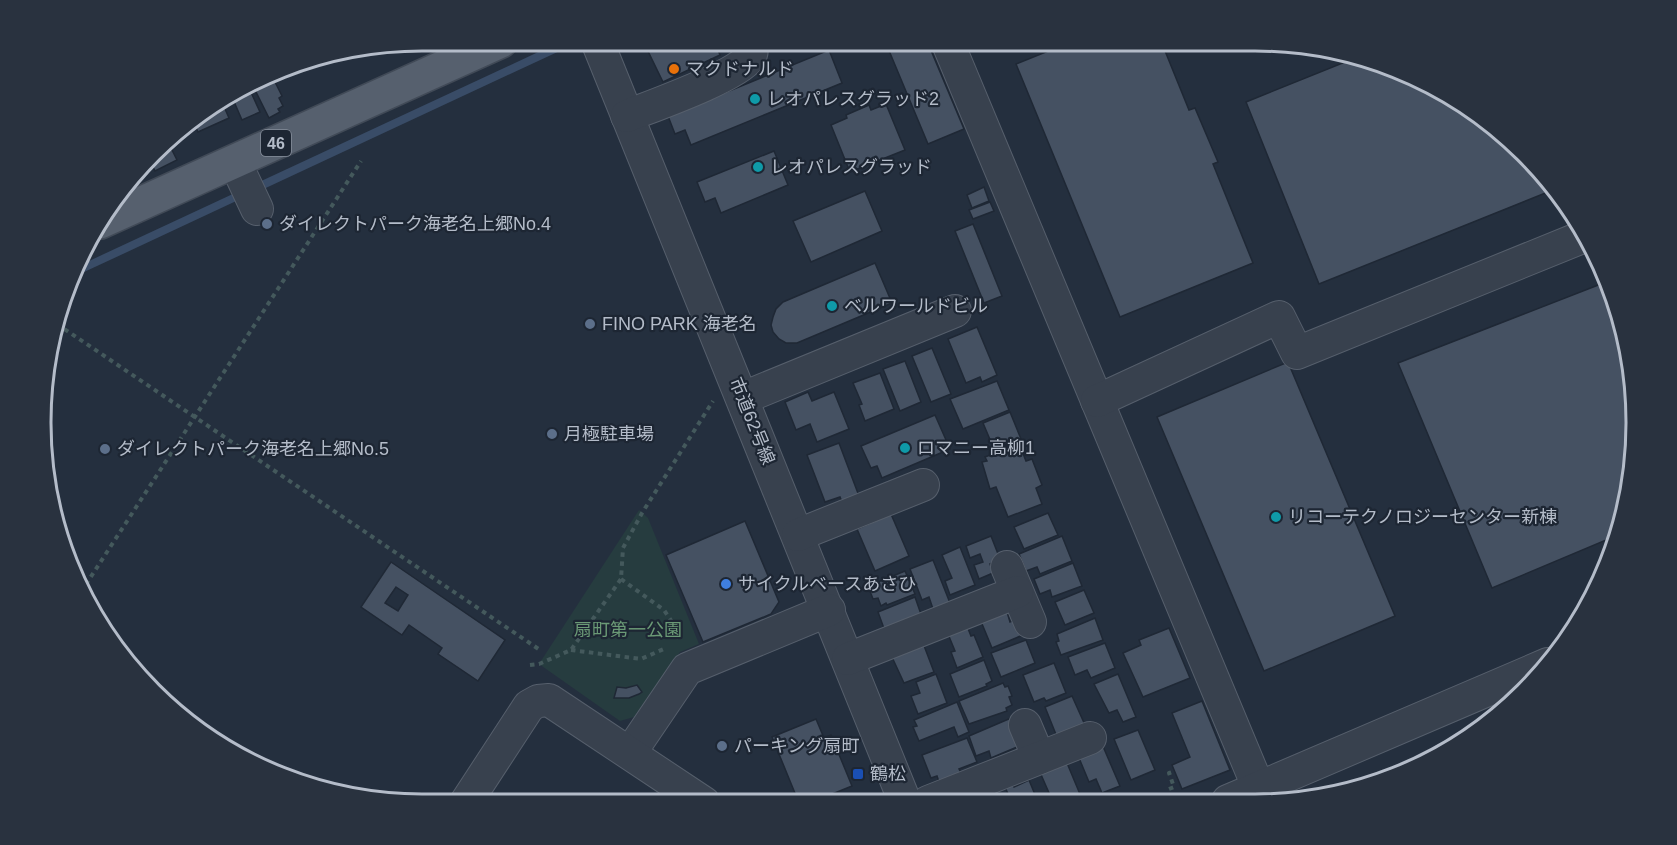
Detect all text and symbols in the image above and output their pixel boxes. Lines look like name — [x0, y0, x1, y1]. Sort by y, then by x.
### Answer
place label: マクドナルド — [686, 59, 794, 79]
marker: マクドナルド — [667, 62, 681, 76]
place label: レオパレスグラッド2 — [767, 89, 939, 109]
marker: レオパレスグラッド2 — [748, 92, 762, 106]
road number: 46 — [261, 130, 291, 156]
place label: レオパレスグラッド — [770, 157, 932, 177]
marker: レオパレスグラッド — [751, 160, 765, 174]
place label: ダイレクトパーク海老名上郷No.4 — [279, 214, 551, 234]
marker: ダイレクトパーク海老名上郷No.4 — [260, 217, 274, 231]
place label: ベルワールドビル — [844, 296, 988, 316]
marker: ベルワールドビル — [825, 299, 839, 313]
place label: FINO PARK 海老名 — [602, 314, 757, 334]
marker: FINO PARK 海老名 — [583, 317, 597, 331]
street label: 市道62号線 — [725, 375, 779, 467]
place label: 月極駐車場 — [564, 424, 654, 444]
marker: 月極駐車場 — [545, 427, 559, 441]
place label: ロマニー高柳1 — [917, 438, 1035, 458]
place label: ダイレクトパーク海老名上郷No.5 — [117, 439, 389, 459]
marker: ロマニー高柳1 — [898, 441, 912, 455]
marker: ダイレクトパーク海老名上郷No.5 — [98, 442, 112, 456]
place label: リコーテクノロジーセンター新棟 — [1288, 507, 1557, 527]
marker: リコーテクノロジーセンター新棟 — [1269, 510, 1283, 524]
place label: サイクルベースあさひ — [738, 574, 916, 594]
marker: サイクルベースあさひ — [719, 577, 733, 591]
park label: 扇町第一公園 — [574, 620, 682, 640]
place label: パーキング扇町 — [734, 736, 859, 756]
marker: パーキング扇町 — [715, 739, 729, 753]
place label: 鶴松 — [870, 764, 906, 784]
marker: 鶴松 — [851, 767, 865, 781]

